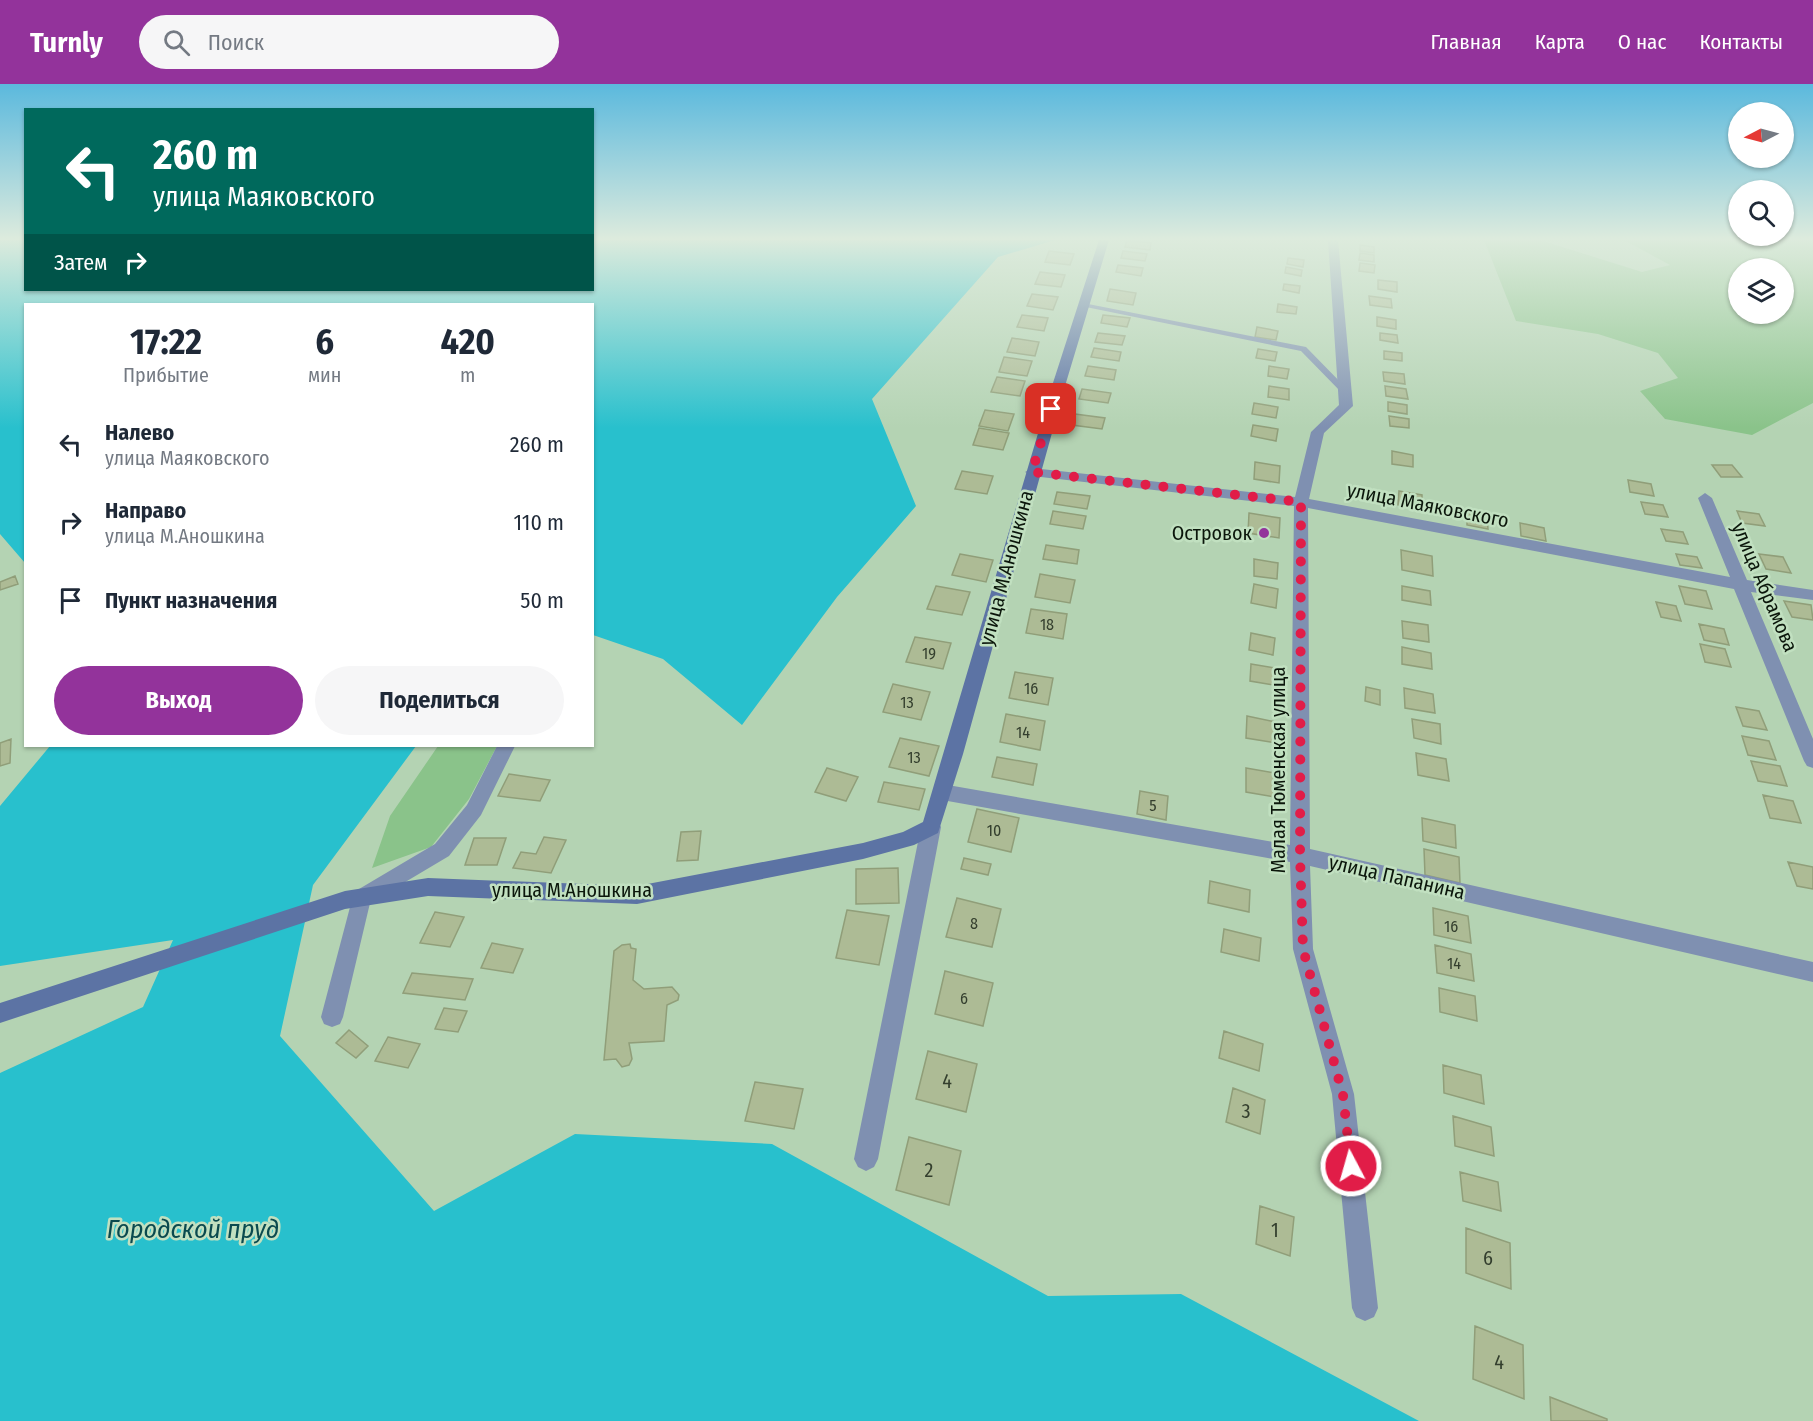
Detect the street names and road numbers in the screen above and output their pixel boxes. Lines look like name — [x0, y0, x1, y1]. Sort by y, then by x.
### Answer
street label: улица Маяковского — [1345, 478, 1511, 532]
street label: улица М.Аношкина — [974, 488, 1038, 648]
street label: улица Абрамова — [1727, 519, 1803, 655]
street label: Малая Тюменская улица — [1266, 667, 1290, 873]
street label: улица Папанина — [1327, 850, 1467, 904]
street label: улица М.Аношкина — [492, 878, 652, 902]

